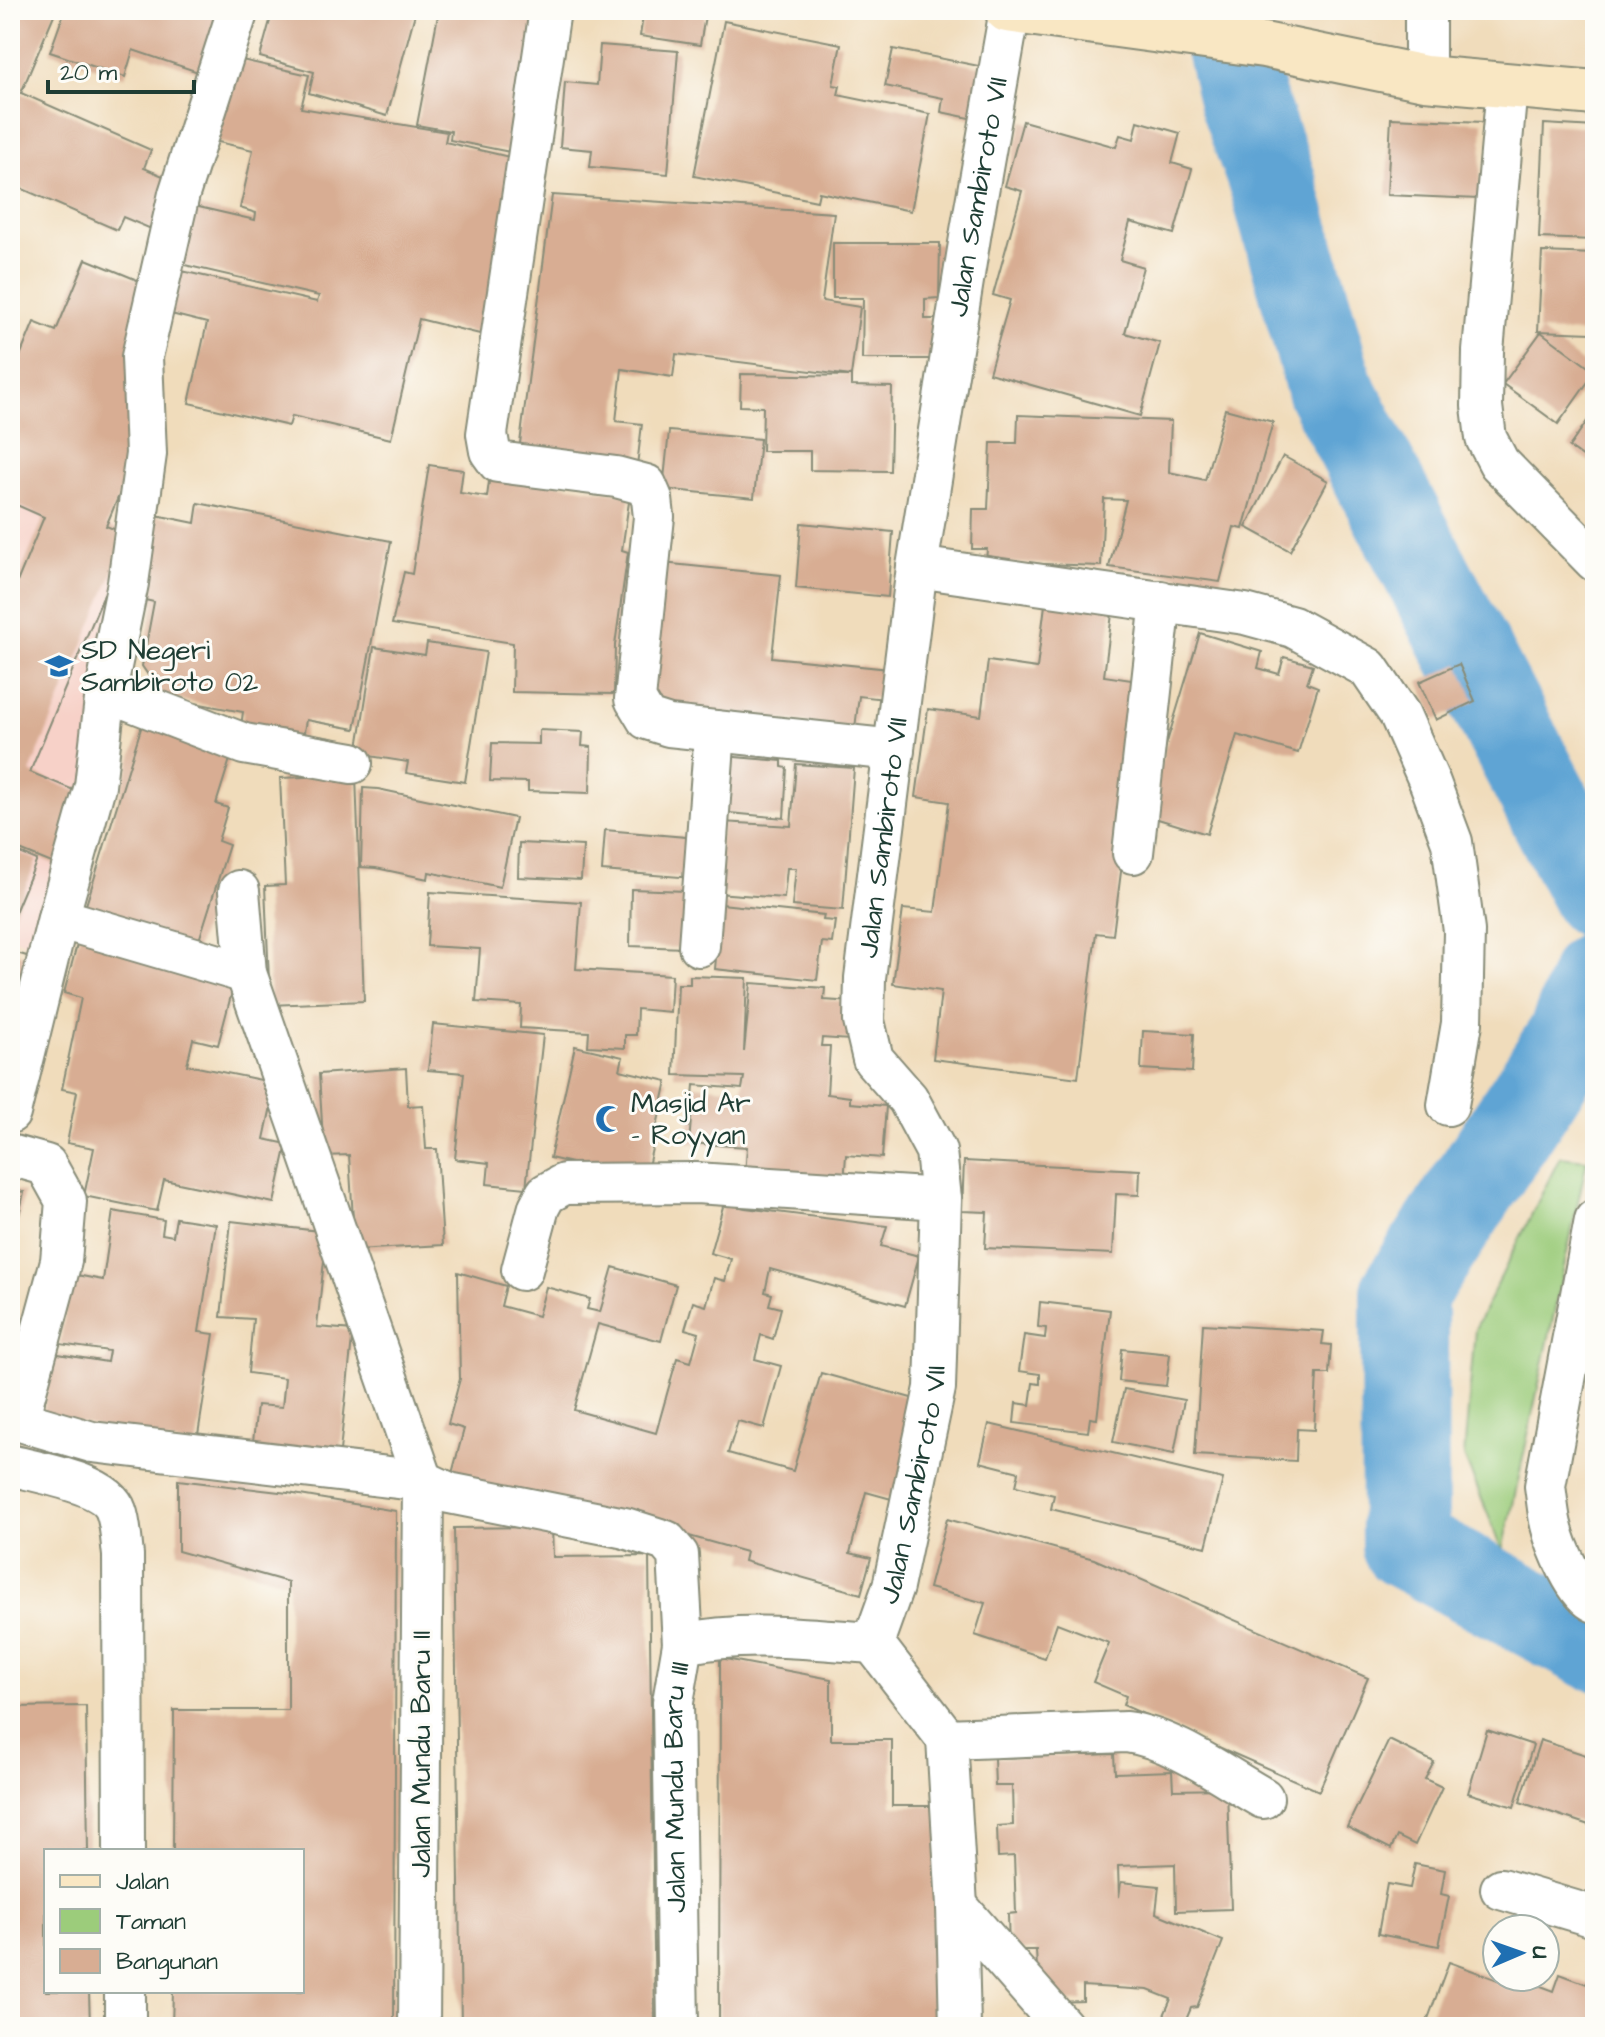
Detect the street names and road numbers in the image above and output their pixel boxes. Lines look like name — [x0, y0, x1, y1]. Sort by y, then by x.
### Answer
street label: Jalan Sambiroto VII — [938, 74, 1017, 319]
street label: Jalan Sambiroto VII — [848, 715, 917, 960]
street label: Jalan Sambiroto VII — [869, 1365, 955, 1609]
street label: Jalan Mundu Baru II — [402, 1630, 441, 1878]
street label: Jalan Mundu Baru III — [653, 1658, 699, 1913]

